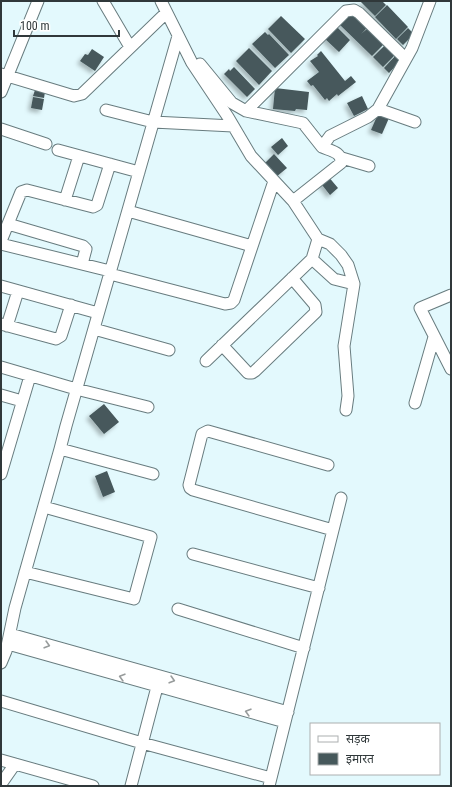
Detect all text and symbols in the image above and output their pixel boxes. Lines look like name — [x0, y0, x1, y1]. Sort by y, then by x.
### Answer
scale bar — [14, 12, 119, 38]
text: 100 m — [20, 19, 50, 33]
one-way arrow — [44, 640, 51, 649]
one-way arrow — [119, 673, 126, 682]
one-way arrow — [169, 675, 176, 684]
one-way arrow — [244, 708, 251, 717]
legend — [310, 723, 440, 775]
text: सड़क — [346, 732, 371, 746]
text: इमारत — [346, 752, 375, 766]

